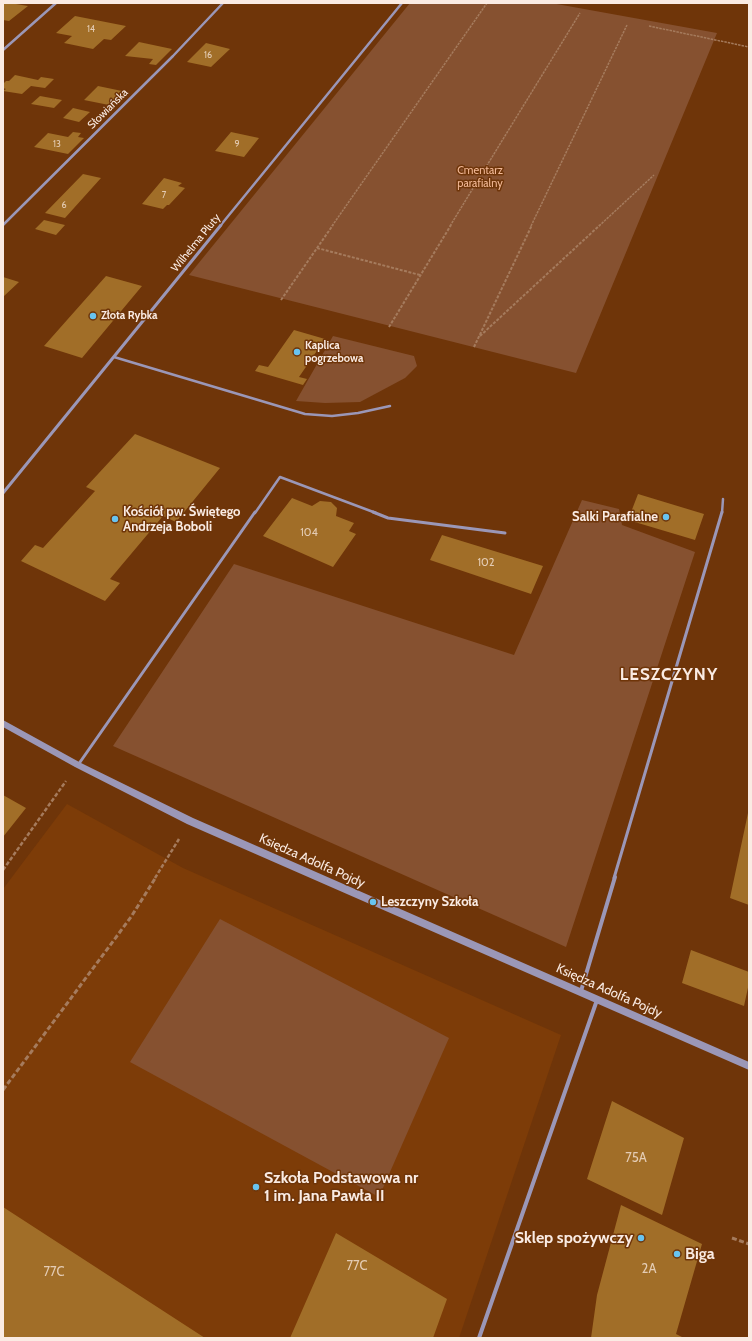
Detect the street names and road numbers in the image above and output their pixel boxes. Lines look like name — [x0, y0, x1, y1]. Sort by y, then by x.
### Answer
street label: Słowiańska — [85, 86, 131, 132]
street label: Wilhelma Pluty — [169, 211, 223, 275]
street label: Księdza Adolfa Pojdy — [257, 831, 367, 891]
street label: Księdza Adolfa Pojdy — [554, 961, 664, 1021]

